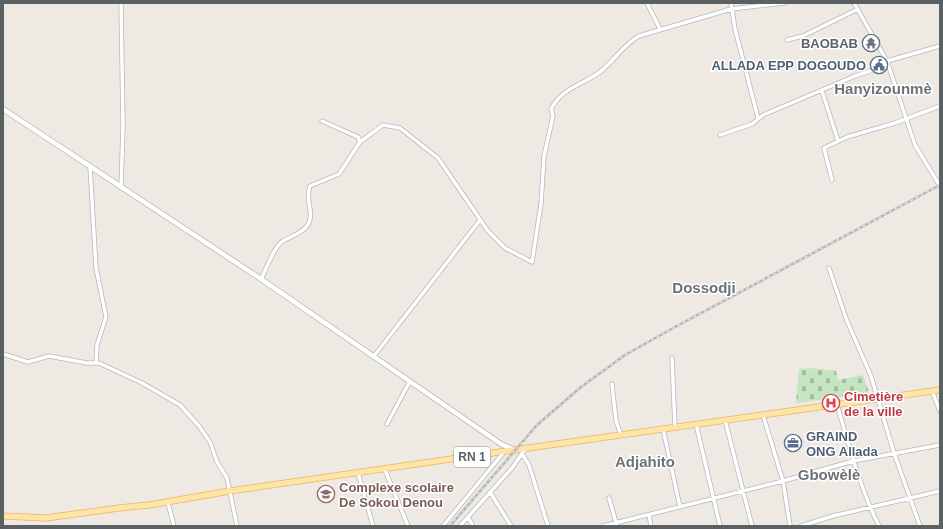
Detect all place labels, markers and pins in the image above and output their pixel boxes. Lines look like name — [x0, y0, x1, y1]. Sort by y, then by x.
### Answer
temple icon: BAOBAB — [861, 33, 881, 53]
place label: BAOBAB — [801, 36, 858, 51]
public building icon: ALLADA EPP DOGOUDO — [869, 55, 889, 75]
place label: ALLADA EPP DOGOUDO — [711, 58, 866, 73]
place label: Cimetière de la ville — [844, 389, 903, 419]
hospital icon: Cimetière de la ville — [821, 393, 841, 413]
place label: GRAIND ONG Allada — [806, 429, 879, 459]
office icon: GRAIND ONG Allada — [783, 433, 803, 453]
place label: Complexe scolaire De Sokou Denou — [339, 480, 454, 510]
school or university icon: Complexe scolaire De Sokou Denou — [316, 484, 336, 504]

